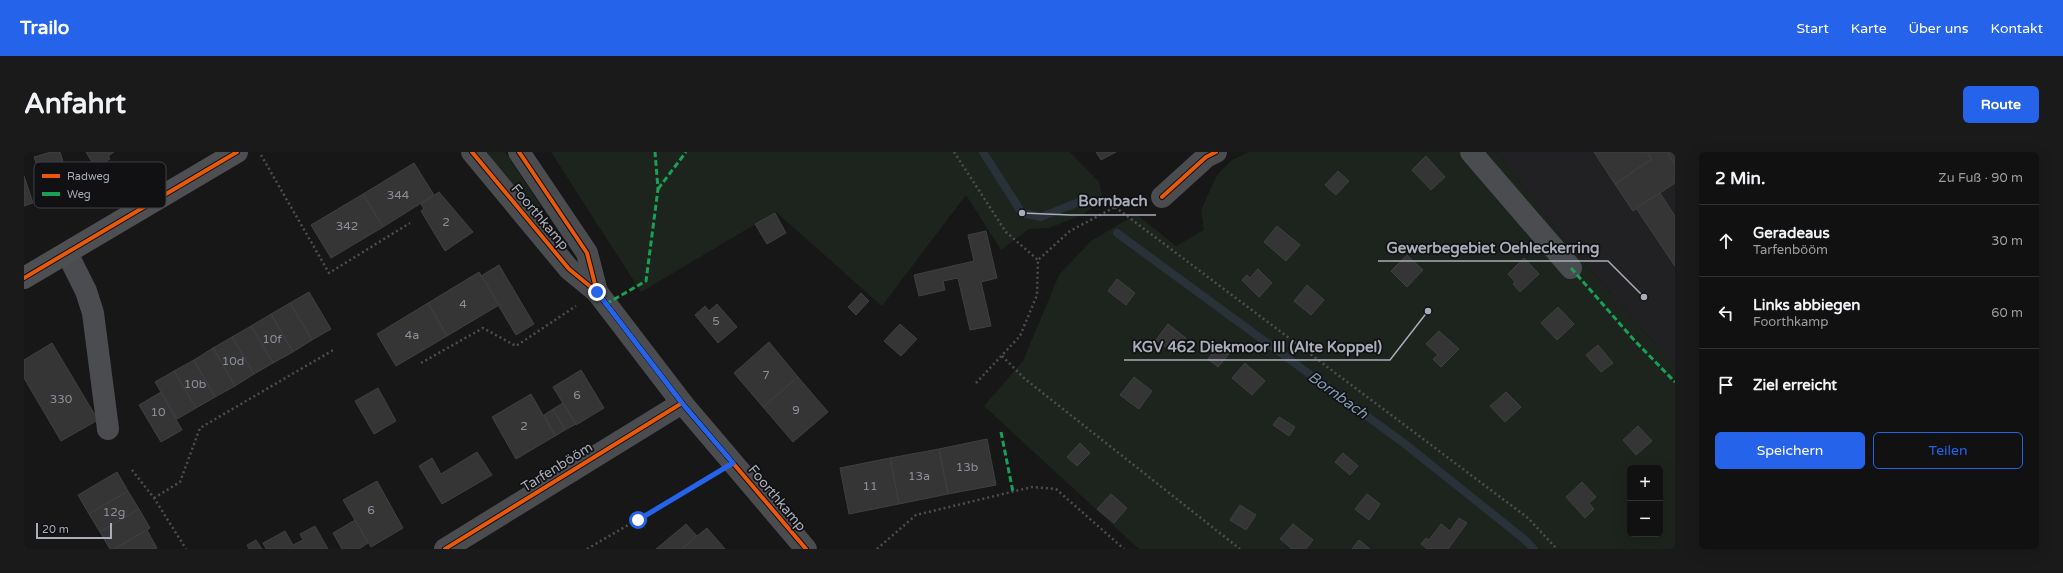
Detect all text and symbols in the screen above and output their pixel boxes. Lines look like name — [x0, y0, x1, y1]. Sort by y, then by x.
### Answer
text: Trailo — [20, 17, 69, 39]
text: Start — [1797, 20, 1829, 37]
text: Karte — [1851, 20, 1887, 37]
text: Über uns — [1909, 20, 1969, 37]
text: Kontakt — [1991, 20, 2043, 37]
button: Route — [1963, 86, 2039, 123]
text: Anfahrt — [24, 87, 126, 121]
legend — [34, 162, 166, 208]
text: 2 Min. — [1715, 168, 1765, 189]
text: Radweg — [67, 170, 110, 183]
text: Zu Fuß · 90 m — [1938, 170, 2023, 186]
street label: Foorthkamp — [507, 180, 573, 254]
text: Weg — [67, 188, 91, 201]
house number: 344 — [387, 188, 410, 202]
callout: Bornbach — [1070, 188, 1156, 215]
text: Bornbach — [1078, 192, 1148, 210]
house number: 2 — [442, 215, 450, 229]
house number: 342 — [336, 219, 358, 233]
text: Geradeaus — [1753, 224, 1830, 242]
icon: ahead — [1715, 230, 1737, 252]
text: 30 m — [1991, 233, 2023, 249]
callout: Gewerbegebiet Oehleckerring — [1378, 234, 1608, 261]
text: Gewerbegebiet Oehleckerring — [1386, 239, 1600, 258]
text: Tarfenbööm — [1753, 242, 1828, 258]
route end — [588, 283, 606, 301]
text: Links abbiegen — [1753, 296, 1860, 314]
house number: 4 — [459, 297, 467, 311]
icon: left — [1715, 302, 1737, 324]
text: 60 m — [1991, 305, 2023, 321]
house number: 5 — [712, 314, 720, 328]
text: Foorthkamp — [1753, 314, 1828, 330]
house number: 4a — [405, 328, 419, 342]
house number: 10f — [262, 332, 282, 346]
callout: KGV 462 Diekmoor III (Alte Koppel) — [1124, 333, 1390, 360]
text: KGV 462 Diekmoor III (Alte Koppel) — [1132, 338, 1382, 357]
house number: 10d — [222, 354, 244, 368]
water label: Bornbach — [1305, 367, 1372, 423]
house number: 7 — [762, 368, 770, 382]
icon: arrive — [1715, 374, 1737, 396]
text: Ziel erreicht — [1753, 376, 1837, 394]
house number: 10b — [184, 377, 206, 391]
house number: 6 — [573, 388, 581, 402]
house number: 330 — [50, 392, 73, 406]
house number: 9 — [792, 403, 800, 417]
house number: 10 — [150, 405, 166, 419]
house number: 2 — [520, 419, 528, 433]
button: Speichern — [1715, 432, 1865, 469]
button: Teilen — [1873, 432, 2023, 469]
street label: Tarfenbööm — [518, 438, 596, 496]
house number: 13b — [956, 460, 978, 474]
street label: Foorthkamp — [744, 461, 810, 535]
map controls — [1627, 465, 1663, 537]
button: + — [1627, 465, 1663, 501]
house number: 13a — [908, 469, 930, 483]
house number: 11 — [862, 479, 878, 493]
button: − — [1627, 501, 1663, 537]
house number: 6 — [367, 503, 375, 517]
house number: 12g — [103, 505, 125, 519]
route start — [629, 511, 647, 529]
scale bar — [36, 521, 112, 540]
text: 20 m — [42, 523, 69, 536]

